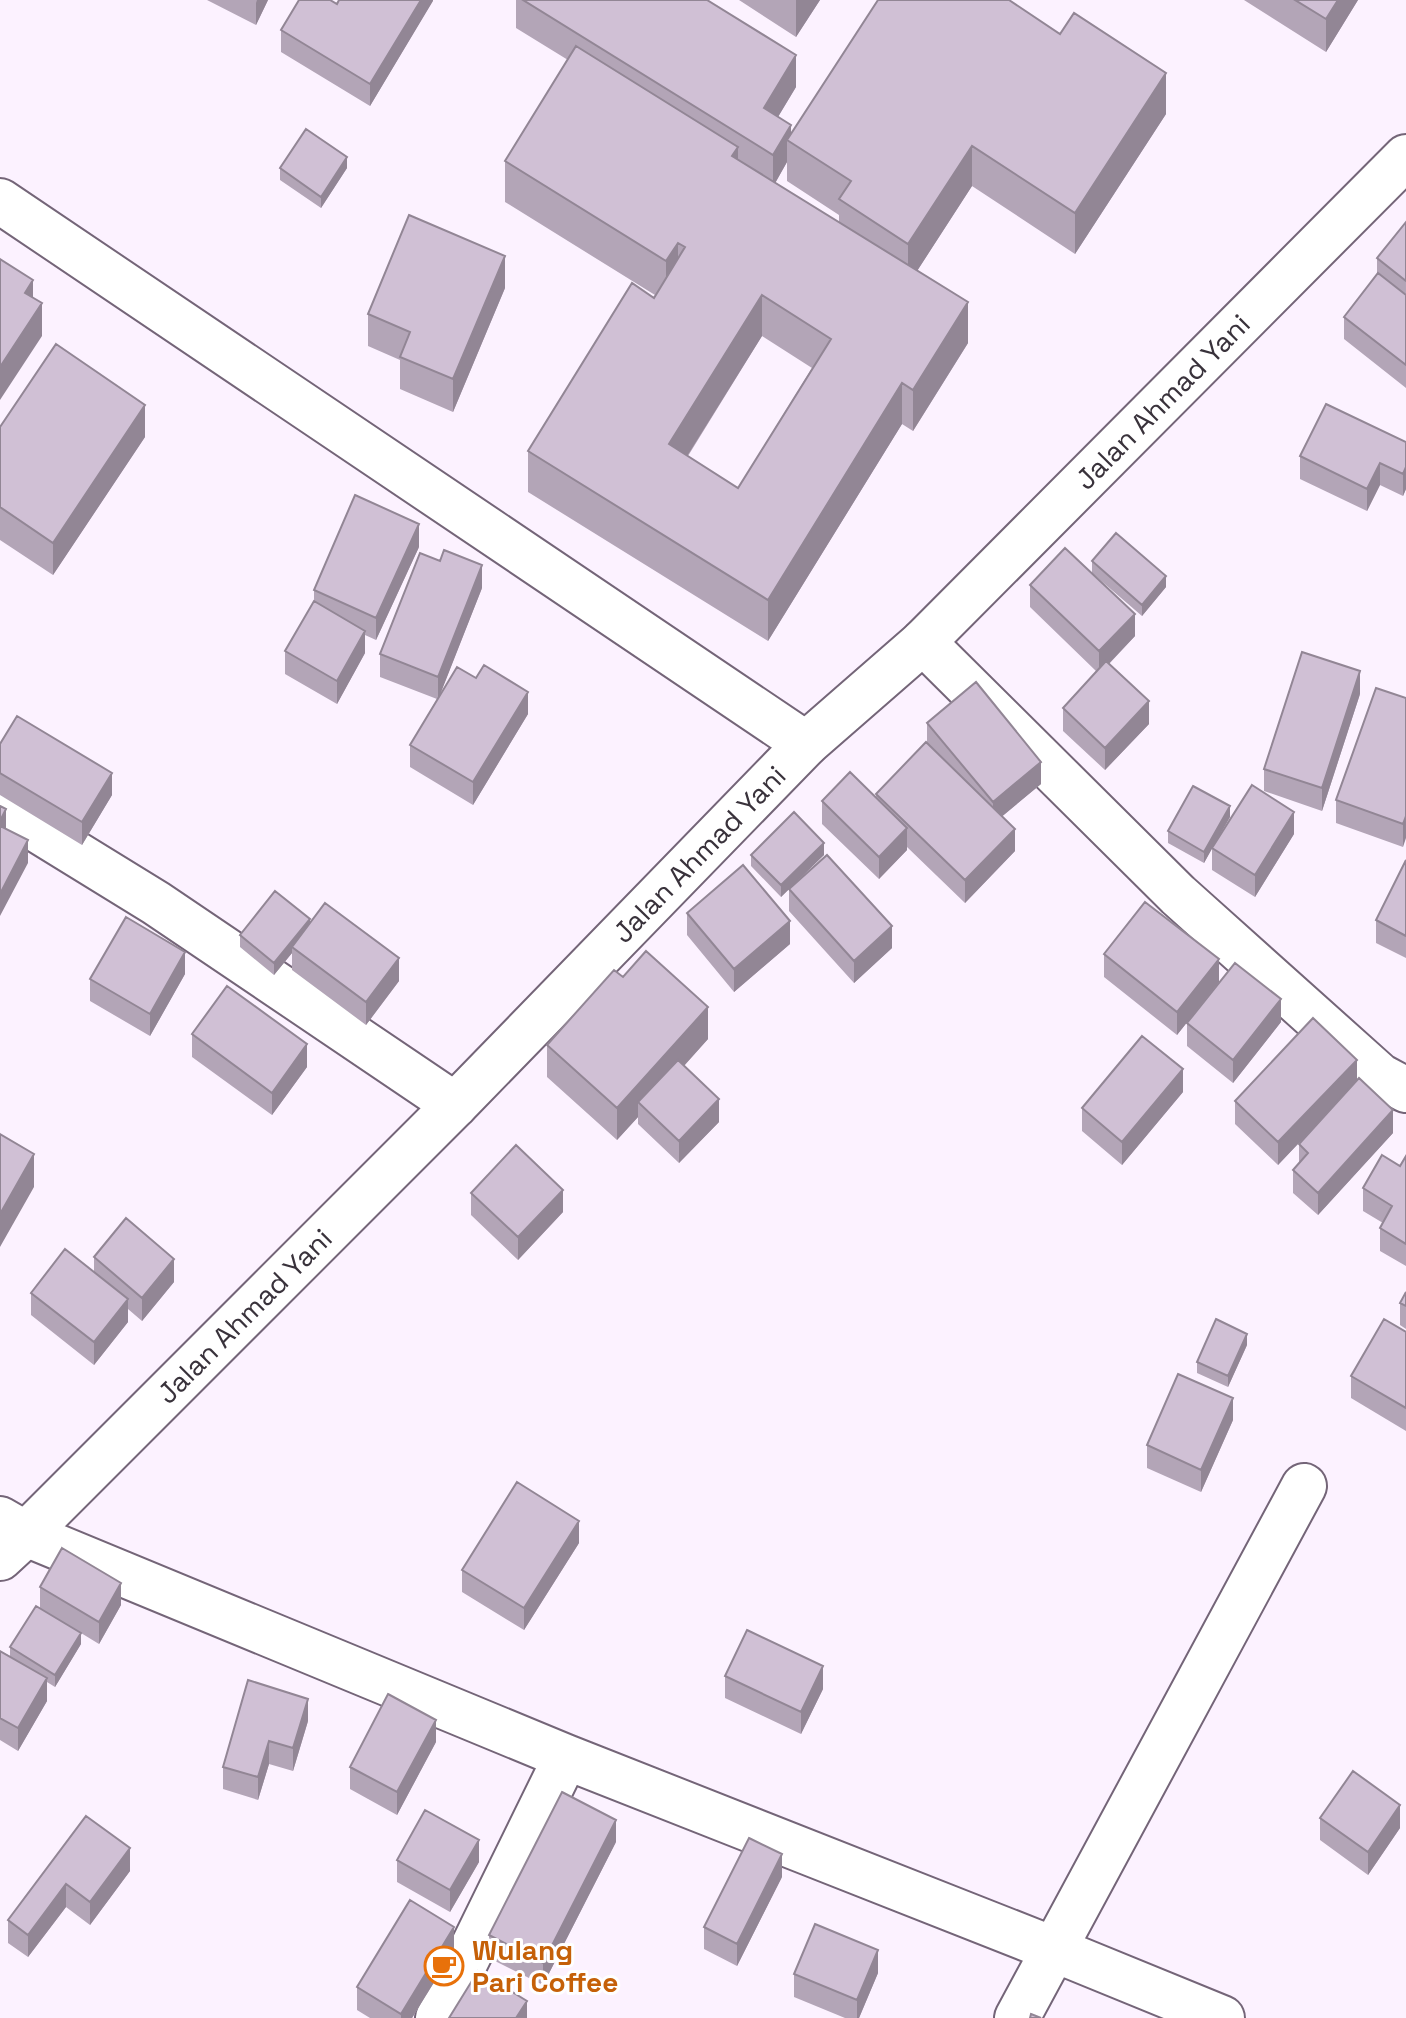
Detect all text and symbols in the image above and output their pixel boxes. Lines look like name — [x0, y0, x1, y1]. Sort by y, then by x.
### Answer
street label: Jalan Ahmad Yani — [1067, 306, 1257, 497]
street label: Jalan Ahmad Yani — [605, 758, 793, 950]
street label: Jalan Ahmad Yani — [149, 1220, 340, 1411]
place label: Wulang Pari Coffee — [472, 1932, 618, 2000]
cafe icon: Wulang Pari Coffee — [423, 1945, 465, 1987]

